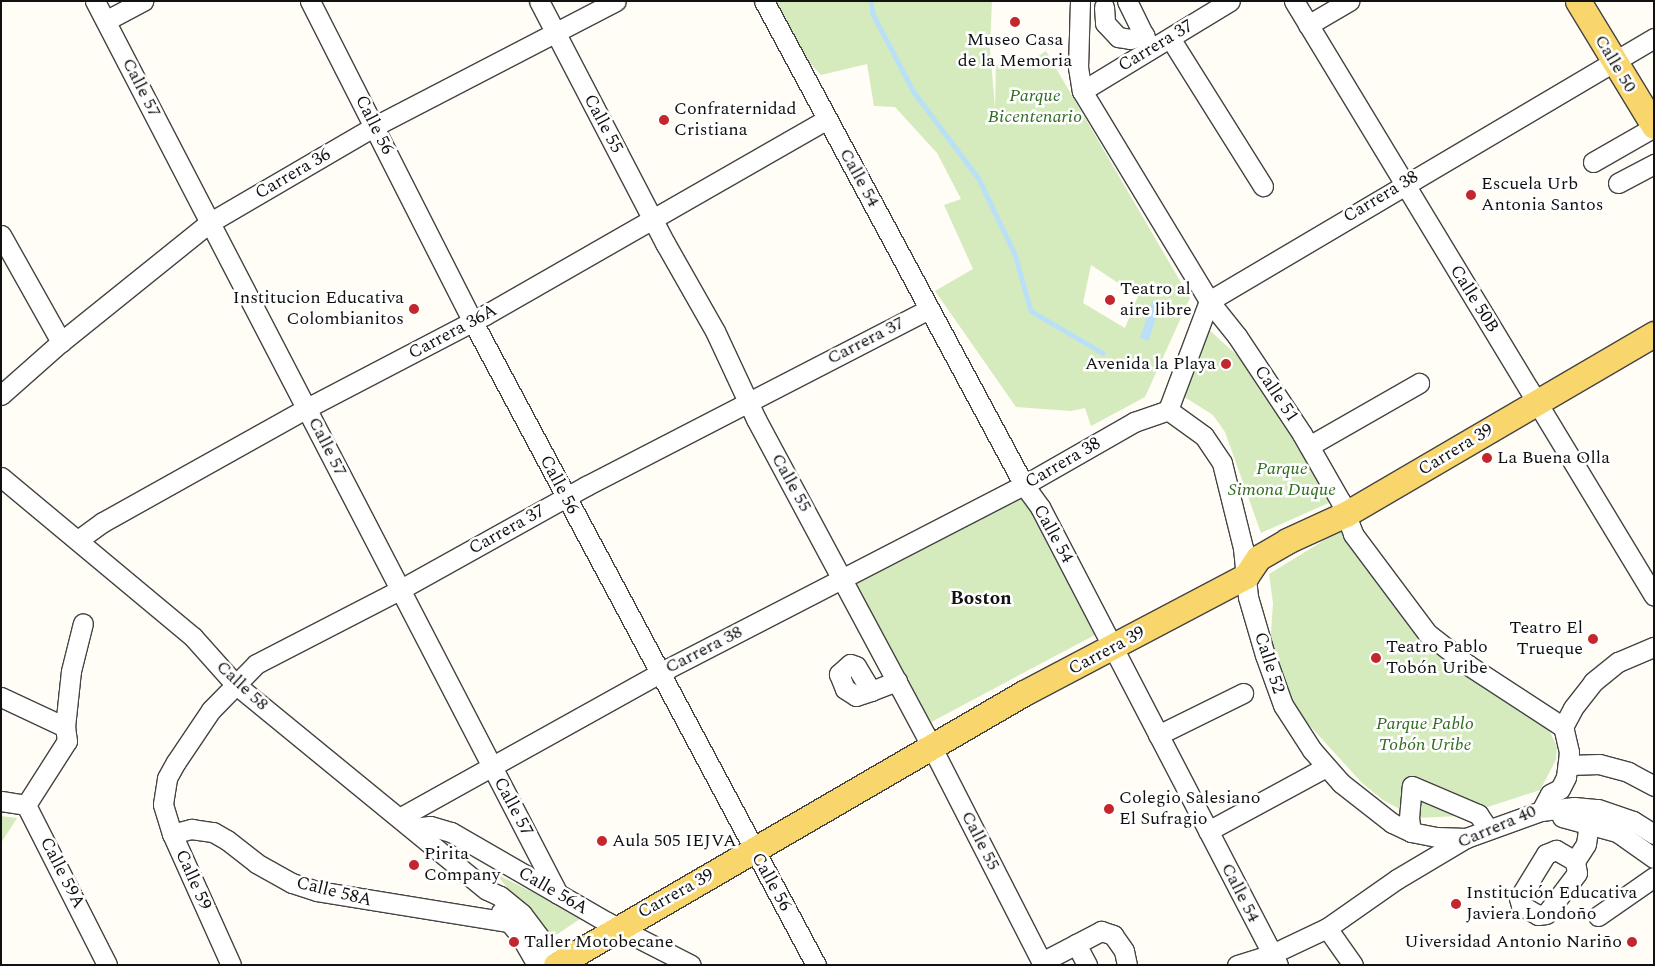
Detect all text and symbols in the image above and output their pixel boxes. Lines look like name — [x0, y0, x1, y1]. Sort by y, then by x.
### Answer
street label: Carrera 37 — [1115, 15, 1197, 77]
marker: Museo Casa de la Memoria — [1009, 16, 1021, 28]
place label: Museo Casa de la Memoria — [958, 30, 1072, 72]
street label: Calle 50 — [1589, 31, 1641, 97]
street label: Calle 57 — [117, 55, 165, 121]
park label: Parque Bicentenario — [988, 86, 1082, 128]
street label: Calle 55 — [579, 91, 627, 157]
street label: Calle 56 — [350, 92, 398, 158]
place label: Confraternidad Cristiana — [674, 99, 797, 142]
marker: Confraternidad Cristiana — [658, 114, 670, 126]
street label: Carrera 36 — [251, 144, 335, 204]
street label: Calle 54 — [834, 145, 884, 211]
street label: Carrera 38 — [1340, 166, 1422, 228]
place label: Escuela Urb Antonia Santos — [1481, 174, 1603, 216]
marker: Escuela Urb Antonia Santos — [1465, 189, 1477, 201]
street label: Calle 50B — [1445, 261, 1503, 337]
place label: Teatro al aire libre — [1120, 279, 1192, 322]
place label: Institucion Educativa Colombianitos — [233, 288, 404, 330]
marker: Teatro al aire libre — [1104, 294, 1116, 306]
street label: Carrera 36A — [405, 300, 501, 364]
marker: Institucion Educativa Colombianitos — [408, 303, 420, 315]
street label: Carrera 37 — [824, 312, 908, 370]
place label: Avenida la Playa — [1085, 353, 1216, 375]
marker: Avenida la Playa — [1220, 358, 1232, 370]
street label: Calle 51 — [1249, 362, 1303, 426]
street label: Calle 57 — [303, 414, 351, 480]
street label: Carrera 39 — [1415, 419, 1497, 481]
street label: Carrera 38 — [1021, 433, 1105, 493]
place label: La Buena Olla — [1497, 447, 1610, 469]
street label: Calle 55 — [766, 450, 816, 516]
street label: Calle 56 — [535, 452, 583, 518]
marker: La Buena Olla — [1481, 452, 1493, 464]
park label: Parque Simona Duque — [1228, 459, 1336, 502]
street label: Carrera 37 — [465, 500, 549, 560]
street label: Calle 54 — [1028, 501, 1078, 567]
district label: Boston — [950, 588, 1012, 610]
place label: Teatro El Trueque — [1509, 618, 1583, 660]
street label: Carrera 38 — [662, 621, 746, 679]
street label: Carrera 39 — [1065, 622, 1149, 680]
street label: Calle 52 — [1249, 629, 1289, 697]
marker: Teatro El Trueque — [1587, 633, 1599, 645]
place label: Teatro Pablo Tobón Uribe — [1386, 637, 1488, 680]
marker: Teatro Pablo Tobón Uribe — [1370, 652, 1382, 664]
street label: Calle 58 — [211, 656, 273, 716]
park label: Parque Pablo Tobón Uribe — [1376, 714, 1474, 756]
street label: Calle 57 — [489, 774, 537, 840]
place label: Colegio Salesiano El Sufragio — [1119, 788, 1261, 831]
street label: Carrera 40 — [1454, 801, 1540, 853]
marker: Colegio Salesiano El Sufragio — [1103, 803, 1115, 815]
street label: Calle 55 — [956, 808, 1004, 874]
place label: Aula 505 IEJVA — [612, 830, 736, 852]
street label: Calle 59A — [35, 834, 89, 912]
marker: Aula 505 IEJVA — [596, 835, 608, 847]
place label: Pirita Company — [424, 844, 500, 886]
street label: Calle 59 — [170, 847, 216, 913]
street label: Calle 56 — [746, 849, 796, 915]
marker: Pirita Company — [408, 859, 420, 871]
street label: Calle 54 — [1216, 860, 1264, 926]
street label: Calle 56A — [514, 862, 592, 920]
street label: Carrera 39 — [634, 864, 718, 924]
street label: Calle 58A — [294, 872, 374, 912]
place label: Institución Educativa Javiera Londoño — [1466, 883, 1637, 926]
marker: Institución Educativa Javiera Londoño — [1450, 898, 1462, 910]
place label: Taller Motobecane — [524, 931, 674, 953]
place label: Uiversidad Antonio Nariño — [1404, 931, 1622, 953]
marker: Taller Motobecane — [508, 936, 520, 948]
marker: Uiversidad Antonio Nariño — [1626, 936, 1638, 948]

